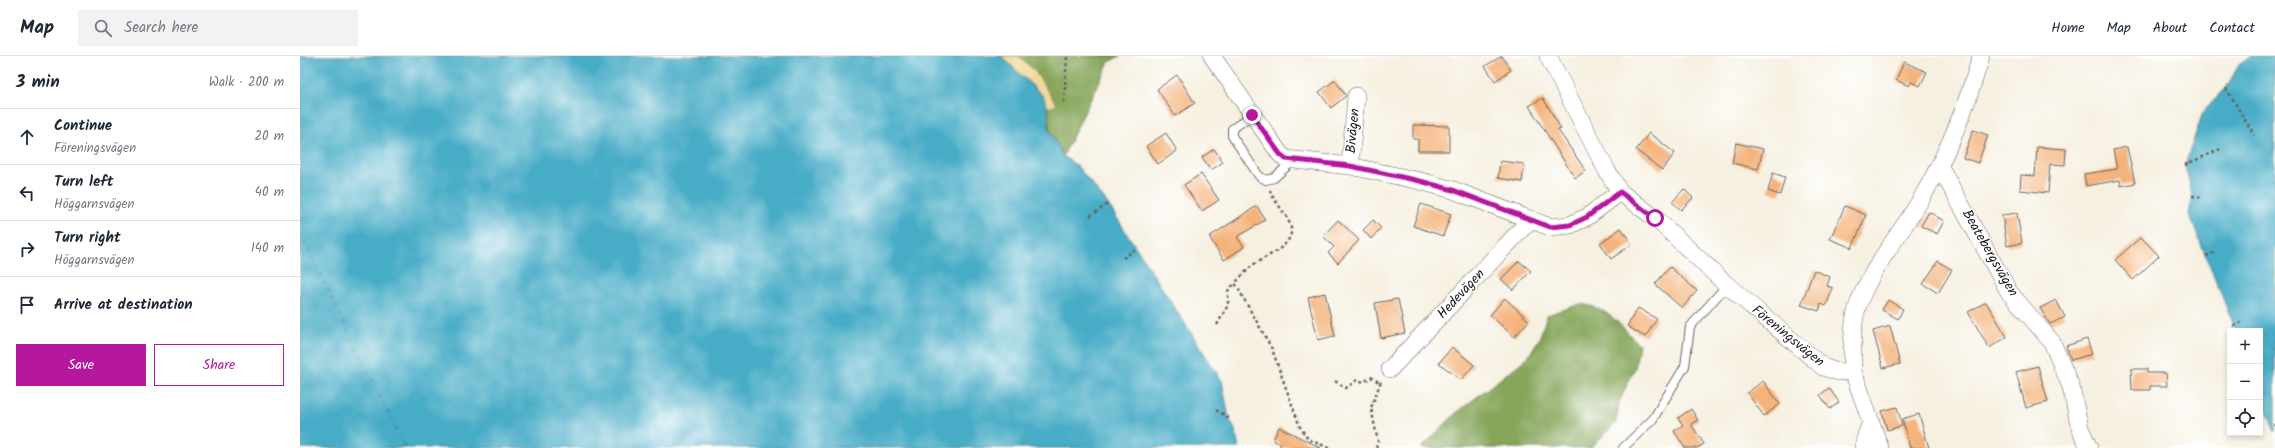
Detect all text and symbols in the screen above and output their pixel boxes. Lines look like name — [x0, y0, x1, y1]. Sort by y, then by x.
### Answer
search box — [78, 10, 358, 46]
text: Map — [20, 13, 54, 43]
text: Search here — [124, 16, 198, 40]
icon: search — [92, 17, 114, 39]
text: Home — [2051, 17, 2085, 39]
text: Map — [2107, 17, 2131, 39]
text: About — [2153, 17, 2187, 39]
text: Contact — [2209, 17, 2255, 39]
text: 3 min — [16, 69, 60, 96]
text: Walk · 200 m — [209, 72, 284, 93]
route end — [1243, 106, 1261, 124]
street label: Bivägen — [1340, 108, 1366, 154]
text: Continue — [54, 114, 112, 138]
icon: ahead — [16, 126, 38, 148]
text: 20 m — [254, 126, 284, 147]
text: Föreningsvägen — [54, 138, 136, 159]
text: Turn left — [54, 170, 114, 194]
icon: left — [16, 182, 38, 204]
text: 40 m — [255, 182, 284, 203]
text: Höggarnsvägen — [54, 194, 134, 215]
street label: Beatebergsvägen — [1956, 205, 2024, 301]
route start — [1646, 209, 1664, 227]
text: Turn right — [54, 226, 121, 250]
icon: right — [16, 238, 38, 260]
text: 140 m — [251, 238, 284, 259]
text: Höggarnsvägen — [54, 250, 134, 271]
street label: Hedevägen — [1432, 264, 1490, 324]
text: Arrive at destination — [54, 293, 193, 317]
icon: arrive — [16, 294, 38, 316]
street label: Föreningsvägen — [1747, 300, 1829, 372]
map controls — [2227, 328, 2263, 436]
button: + — [2227, 328, 2263, 364]
button: Save — [16, 344, 146, 386]
button: Share — [154, 344, 284, 386]
button: − — [2227, 364, 2263, 400]
button: locate — [2227, 400, 2263, 436]

